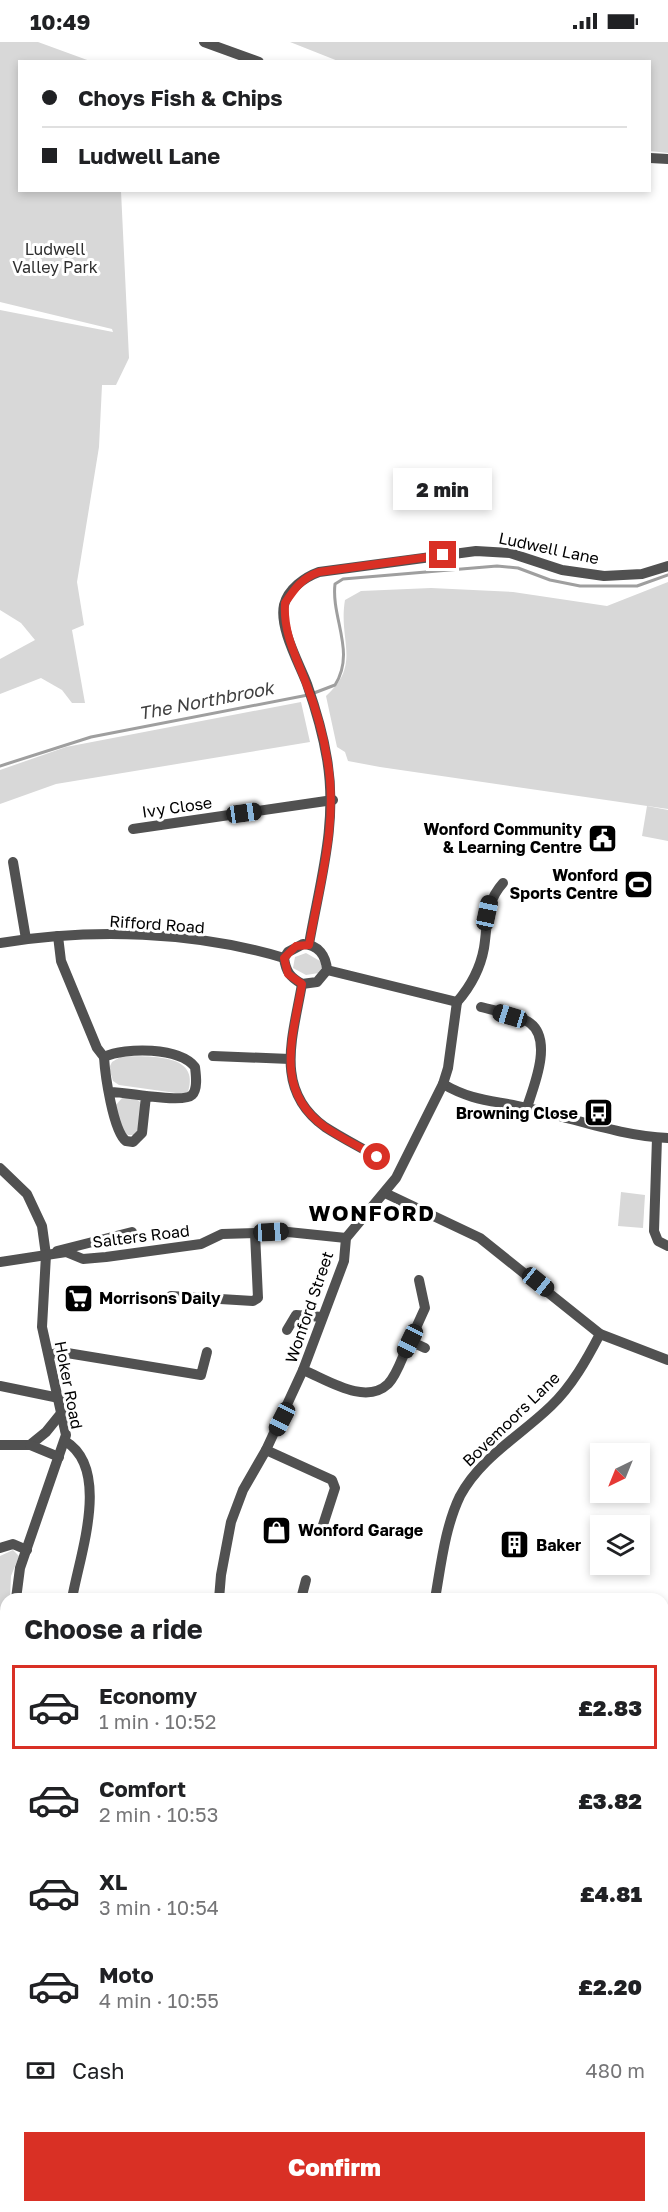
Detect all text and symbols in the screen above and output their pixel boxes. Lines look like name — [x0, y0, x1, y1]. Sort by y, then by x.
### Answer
text: 10:49 — [30, 8, 90, 35]
text: Choys Fish & Chips — [78, 84, 283, 111]
text: Ludwell Lane — [78, 142, 220, 169]
park label: Ludwell Valley Park — [12, 239, 98, 277]
callout: 2 min — [394, 468, 492, 510]
text: 2 min — [416, 477, 469, 501]
street label: Ludwell Lane — [497, 528, 601, 568]
route end — [429, 541, 456, 568]
water label: The Northbrook — [137, 676, 277, 724]
street label: Ivy Close — [141, 792, 213, 822]
car — [225, 802, 263, 824]
place label: Wonford Community & Learning Centre — [424, 819, 582, 857]
public building icon: Wonford Community & Learning Centre — [587, 822, 619, 854]
place label: Wonford Sports Centre — [510, 865, 618, 903]
sports icon: Wonford Sports Centre — [623, 868, 655, 900]
car — [474, 894, 500, 932]
street label: Rifford Road — [109, 911, 205, 937]
car — [490, 1002, 530, 1030]
bus stop icon: Browning Close — [583, 1097, 615, 1129]
place label: Browning Close — [456, 1103, 578, 1123]
route start — [363, 1143, 390, 1170]
district label: WONFORD — [308, 1199, 436, 1226]
street label: Salters Road — [91, 1220, 191, 1252]
car — [253, 1222, 289, 1242]
street label: Wonford Street — [281, 1249, 337, 1365]
car — [518, 1264, 558, 1300]
supermarket icon: Morrisons Daily — [62, 1282, 94, 1314]
place label: Morrisons Daily — [99, 1288, 221, 1308]
car — [394, 1321, 426, 1361]
street label: Hoker Road — [51, 1339, 87, 1431]
street label: Bovemoors Lane — [458, 1368, 564, 1470]
car — [266, 1399, 298, 1439]
north arrow — [590, 1443, 650, 1503]
map controls — [590, 1443, 650, 1575]
shop icon: Wonford Garage — [261, 1514, 293, 1546]
button: layers — [590, 1515, 650, 1575]
place label: Wonford Garage — [298, 1520, 423, 1540]
building icon: Baker — [499, 1529, 531, 1561]
place label: Baker — [536, 1535, 581, 1555]
text: Choose a ride — [24, 1613, 203, 1645]
icon: car — [27, 1680, 81, 1734]
text: Economy — [99, 1682, 197, 1709]
text: £2.83 — [578, 1694, 642, 1721]
text: 1 min · 10:52 — [99, 1709, 216, 1733]
icon: car — [27, 1773, 81, 1827]
text: Comfort — [99, 1775, 186, 1802]
text: £3.82 — [578, 1787, 642, 1814]
text: 2 min · 10:53 — [99, 1802, 218, 1826]
icon: car — [27, 1866, 81, 1920]
text: XL — [99, 1868, 127, 1895]
text: £4.81 — [580, 1880, 642, 1907]
text: 3 min · 10:54 — [99, 1895, 219, 1919]
icon: car — [27, 1959, 81, 2013]
text: Moto — [99, 1961, 154, 1988]
text: £2.20 — [578, 1973, 642, 2000]
text: 4 min · 10:55 — [99, 1988, 219, 2012]
icon: cash — [24, 2054, 57, 2087]
text: Cash — [72, 2057, 125, 2084]
text: 480 m — [586, 2058, 645, 2082]
button: Confirm — [24, 2132, 645, 2201]

